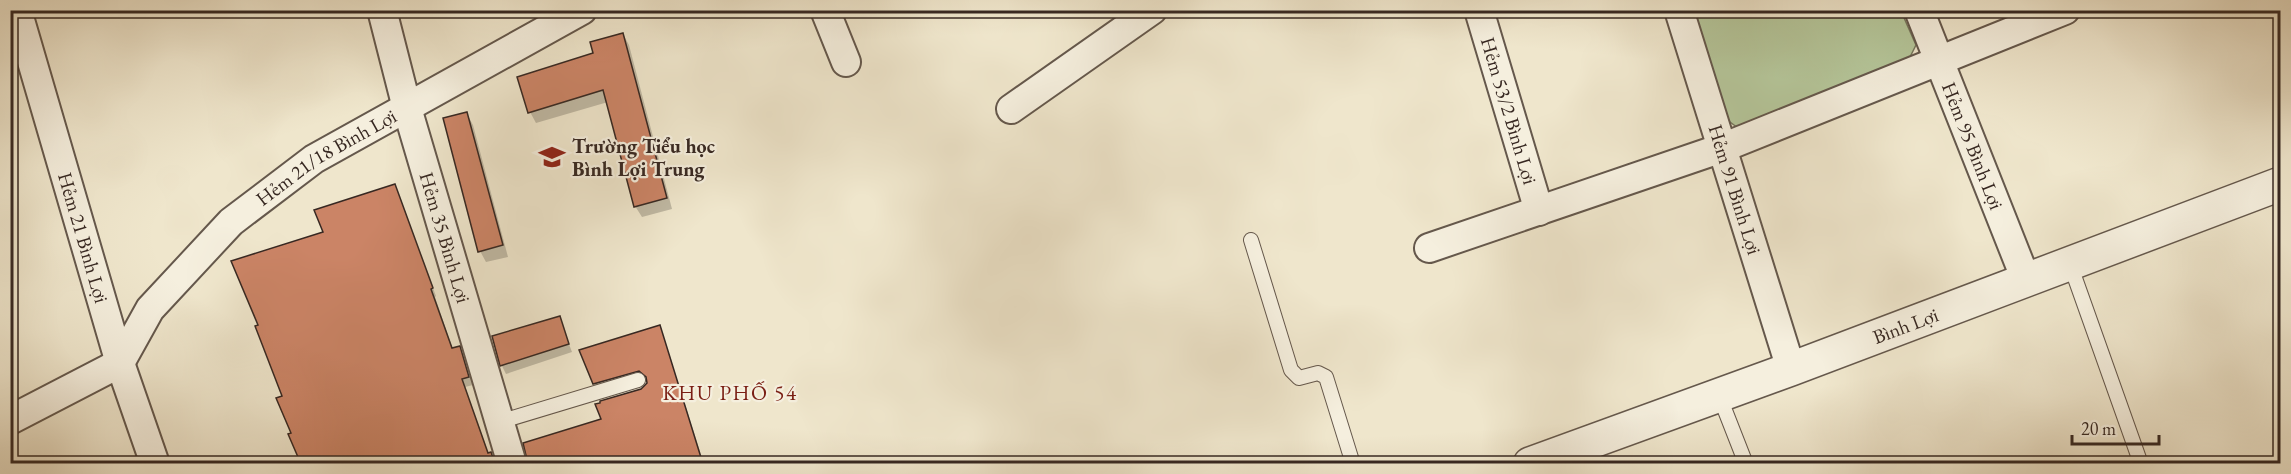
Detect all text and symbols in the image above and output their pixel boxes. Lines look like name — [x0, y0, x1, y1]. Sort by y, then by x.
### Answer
street label: Hẻm 53/2 Bình Lợi — [1475, 34, 1543, 188]
street label: Hẻm 95 Bình Lợi — [1936, 78, 2010, 213]
street label: Hẻm 21/18 Bình Lợi — [250, 103, 401, 212]
street label: Hẻm 91 Bình Lợi — [1702, 121, 1768, 258]
place label: Trường Tiểu học Bình Lợi Trung — [572, 133, 715, 182]
school or university icon: Trường Tiểu học Bình Lợi Trung — [537, 142, 567, 172]
street label: Hẻm 21 Bình Lợi — [52, 169, 115, 306]
street label: Hẻm 35 Bình Lợi — [414, 169, 477, 306]
street label: Bình Lợi — [1869, 301, 1942, 350]
district label: KHU PHỐ 54 — [663, 379, 798, 406]
scale bar — [2072, 408, 2159, 446]
text: 20 m — [2081, 417, 2116, 440]

